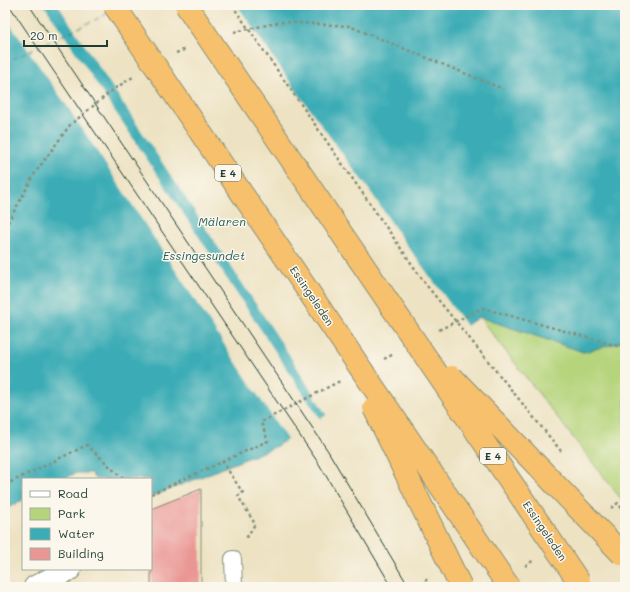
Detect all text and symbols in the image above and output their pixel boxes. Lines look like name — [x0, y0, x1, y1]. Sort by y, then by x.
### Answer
scale bar — [24, 22, 107, 48]
text: 20 m — [30, 27, 58, 43]
road number: E 4 — [215, 165, 241, 181]
water label: Mälaren — [198, 213, 246, 229]
water label: Essingesundet — [163, 247, 245, 263]
street label: Essingeleden — [287, 263, 338, 329]
road number: E 4 — [480, 448, 506, 464]
legend — [22, 478, 152, 570]
text: Road — [58, 485, 88, 501]
street label: Essingeleden — [520, 498, 571, 564]
text: Park — [58, 505, 85, 521]
text: Water — [58, 525, 95, 541]
text: Building — [58, 545, 104, 561]

